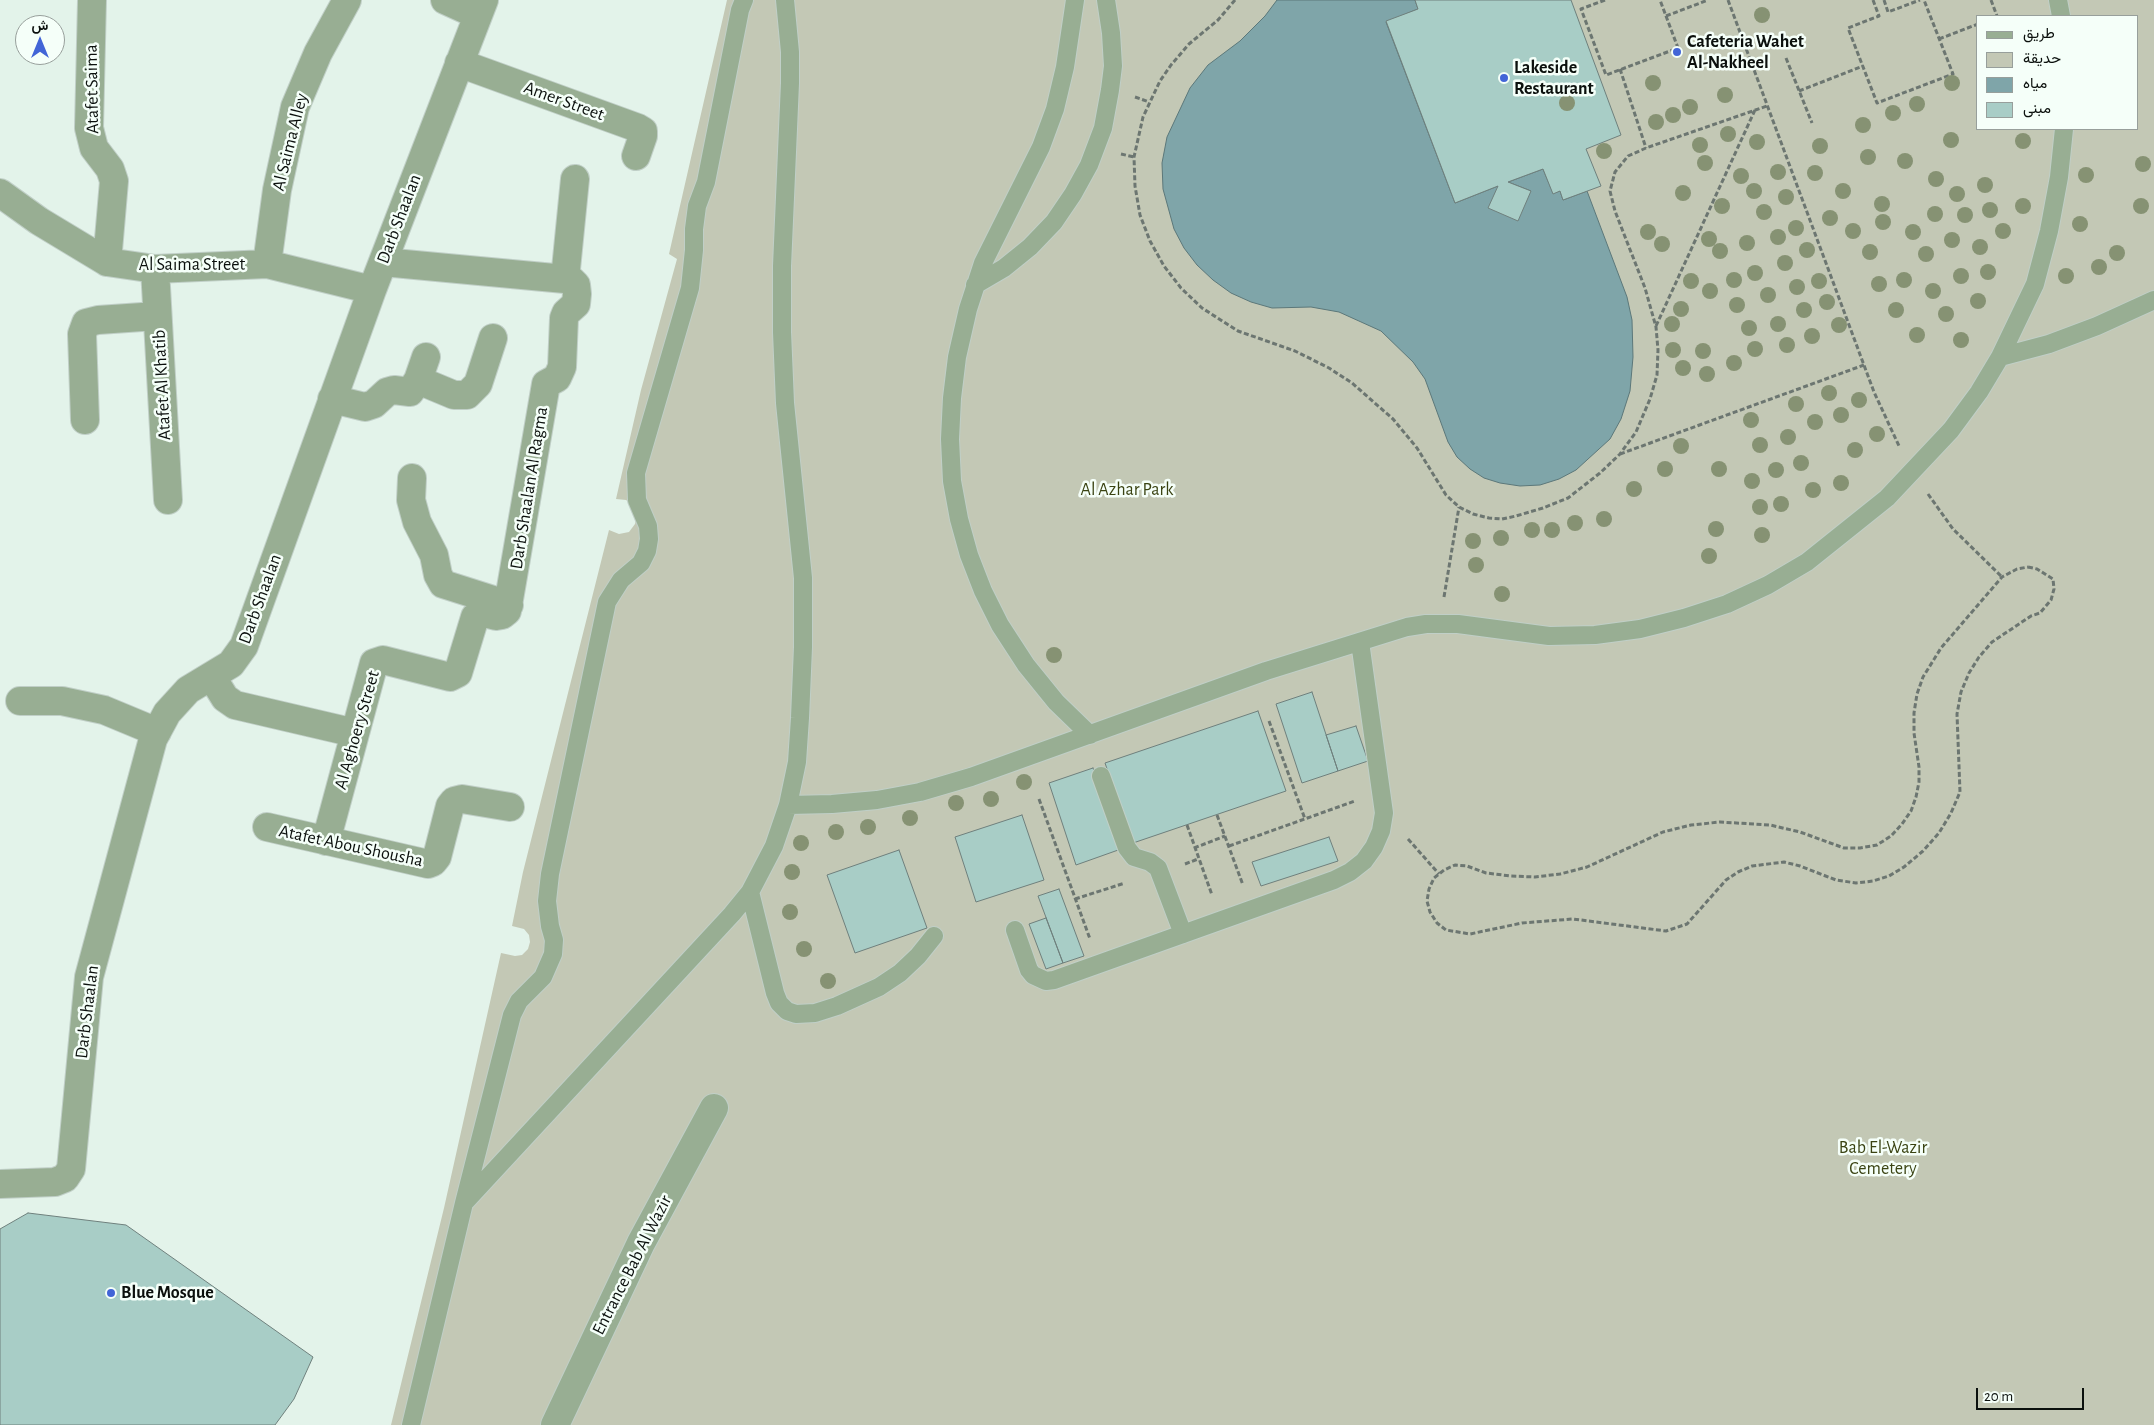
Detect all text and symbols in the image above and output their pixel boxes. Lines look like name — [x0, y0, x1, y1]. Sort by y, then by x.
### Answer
north arrow — [15, 15, 65, 65]
legend — [1976, 15, 2139, 130]
text: ش — [32, 19, 48, 33]
text: طريق — [2023, 26, 2055, 41]
place label: Cafeteria Wahet Al-Nakheel — [1687, 31, 1804, 74]
street label: Atafet Saima — [80, 44, 104, 134]
marker: Cafeteria Wahet Al-Nakheel — [1671, 46, 1683, 58]
text: حديقة — [2023, 51, 2061, 66]
place label: Lakeside Restaurant — [1514, 57, 1594, 100]
marker: Lakeside Restaurant — [1498, 72, 1510, 84]
street label: Amer Street — [521, 76, 607, 126]
text: مياه — [2023, 76, 2047, 91]
street label: Al Saima Alley — [267, 91, 313, 193]
text: مبنى — [2023, 101, 2051, 116]
street label: Darb Shaalan — [372, 171, 426, 267]
street label: Al Saima Street — [139, 254, 245, 276]
street label: Atafet Al Khatib — [148, 329, 176, 441]
street label: Darb Shaalan Al Ragma — [505, 405, 553, 571]
park label: Al Azhar Park — [1081, 479, 1173, 501]
street label: Darb Shaalan — [234, 551, 286, 647]
street label: Al Aghoery Street — [330, 668, 384, 792]
street label: Atafet Abou Shousha — [277, 820, 425, 872]
street label: Darb Shaalan — [71, 964, 103, 1060]
park label: Bab El-Wazir Cemetery — [1839, 1137, 1927, 1180]
street label: Entrance Bab Al Wazir — [587, 1192, 677, 1338]
place label: Blue Mosque — [121, 1282, 214, 1304]
marker: Blue Mosque — [105, 1287, 117, 1299]
scale bar — [1979, 1378, 2086, 1410]
text: 20 m — [1984, 1389, 2013, 1404]

